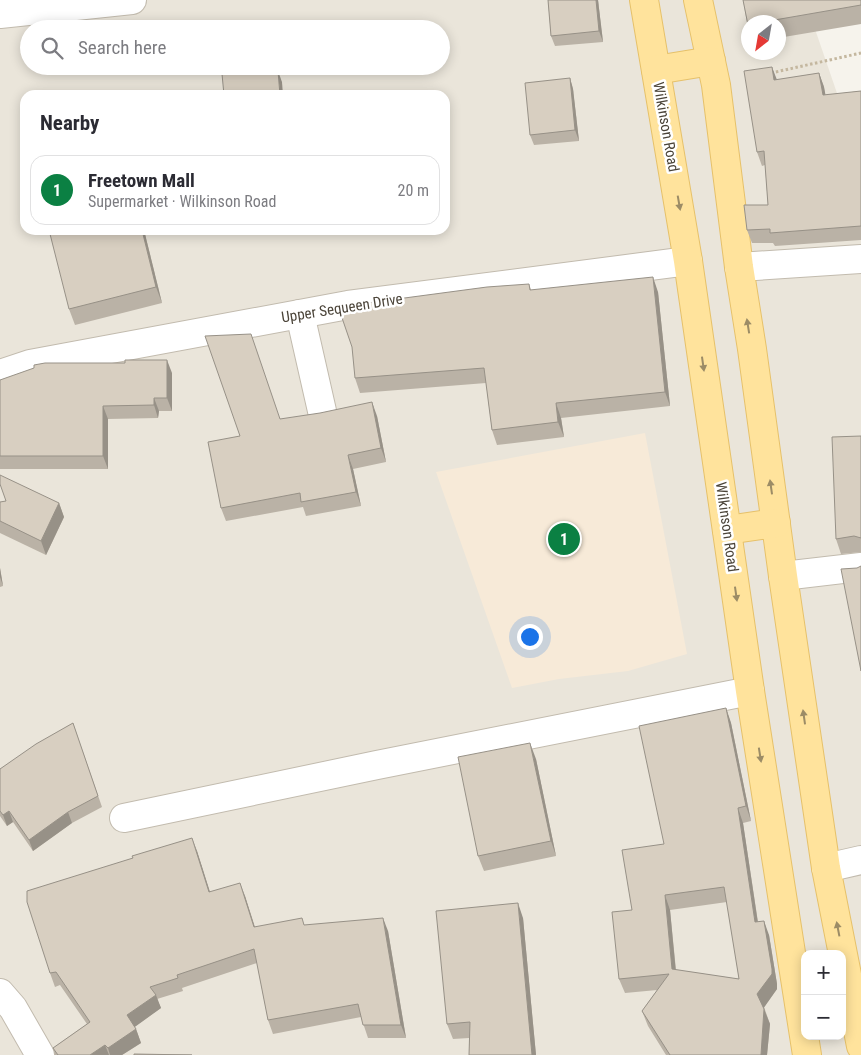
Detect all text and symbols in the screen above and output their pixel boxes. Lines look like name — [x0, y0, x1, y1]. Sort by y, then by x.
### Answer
north arrow — [741, 15, 786, 60]
search box — [20, 20, 450, 75]
icon: search — [38, 34, 66, 62]
text: Search here — [78, 36, 166, 59]
street label: Wilkinson Road — [649, 81, 683, 173]
text: Nearby — [40, 111, 99, 135]
text: Freetown Mall — [88, 169, 195, 192]
text: 1 — [53, 181, 61, 200]
text: 20 m — [397, 181, 429, 200]
text: Supermarket · Wilkinson Road — [88, 192, 276, 211]
one-way arrow — [675, 196, 683, 212]
street label: Upper Sequeen Drive — [280, 290, 404, 326]
one-way arrow — [744, 318, 752, 334]
one-way arrow — [699, 356, 707, 372]
one-way arrow — [767, 479, 775, 495]
street label: Wilkinson Road — [712, 481, 742, 573]
pin: 1 — [548, 520, 580, 558]
one-way arrow — [733, 586, 741, 602]
your location — [517, 624, 543, 650]
one-way arrow — [800, 709, 808, 725]
one-way arrow — [757, 747, 765, 763]
one-way arrow — [834, 921, 842, 937]
map controls — [801, 950, 846, 1040]
button: + — [801, 950, 846, 995]
button: − — [801, 995, 846, 1040]

